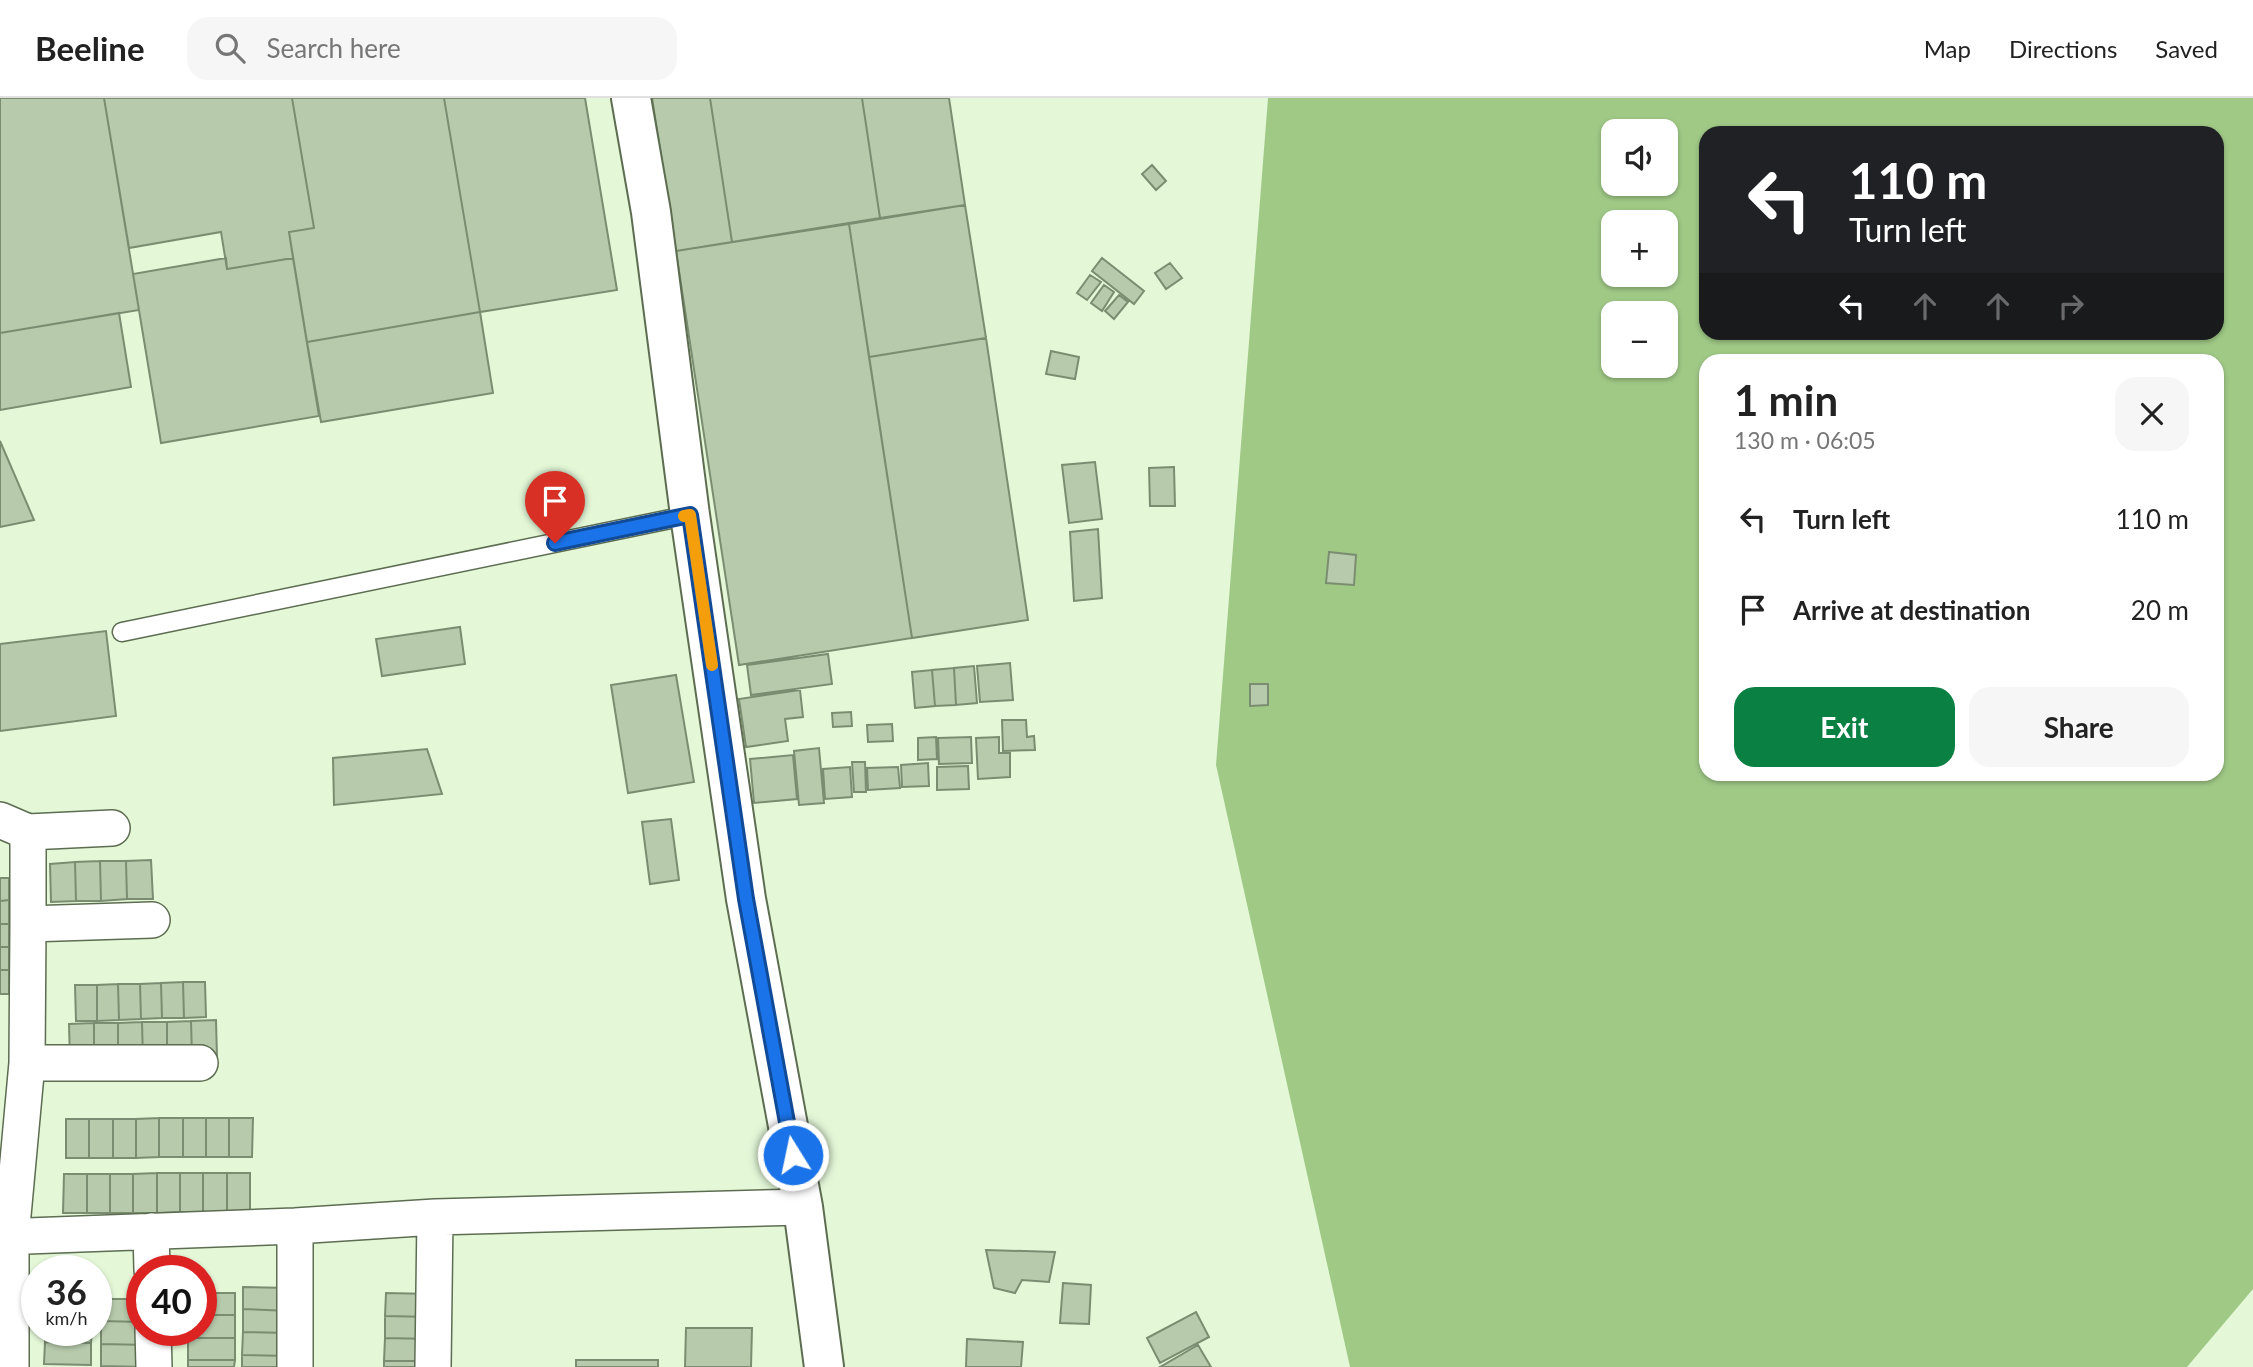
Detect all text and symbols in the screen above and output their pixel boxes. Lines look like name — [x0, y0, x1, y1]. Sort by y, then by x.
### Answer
search box — [187, 17, 677, 80]
text: Beeline — [35, 28, 145, 68]
icon: search — [211, 29, 249, 67]
text: Search here — [267, 32, 401, 64]
text: Map — [1924, 34, 1971, 63]
text: Directions — [2009, 34, 2117, 63]
text: Saved — [2155, 34, 2218, 63]
map controls — [1601, 119, 1678, 378]
button: sound — [1601, 119, 1678, 196]
text: 110 m — [1849, 151, 1987, 209]
icon: left — [1734, 154, 1825, 245]
button: + — [1601, 210, 1678, 287]
text: Turn left — [1849, 210, 1966, 249]
icon: left — [1833, 287, 1871, 325]
icon: ahead — [1906, 287, 1944, 325]
icon: ahead — [1979, 287, 2017, 325]
icon: right — [2052, 287, 2090, 325]
button: − — [1601, 301, 1678, 378]
text: 1 min — [1734, 375, 1838, 425]
button: close — [2115, 377, 2189, 451]
text: 130 m · 06:05 — [1734, 426, 1876, 454]
pin — [525, 471, 585, 543]
icon: arrive — [536, 482, 574, 520]
icon: left — [1734, 500, 1772, 538]
text: Turn left — [1793, 503, 1890, 535]
text: 110 m — [2116, 503, 2189, 535]
icon: arrive — [1734, 591, 1772, 629]
text: Arrive at destination — [1793, 594, 2030, 626]
text: 20 m — [2131, 594, 2189, 626]
button: Exit — [1734, 687, 1955, 767]
button: Share — [1969, 687, 2189, 767]
position arrow — [756, 1118, 830, 1192]
speed limit sign: 40 — [126, 1255, 217, 1346]
text: 36 — [46, 1270, 87, 1312]
text: km/h — [45, 1307, 88, 1329]

